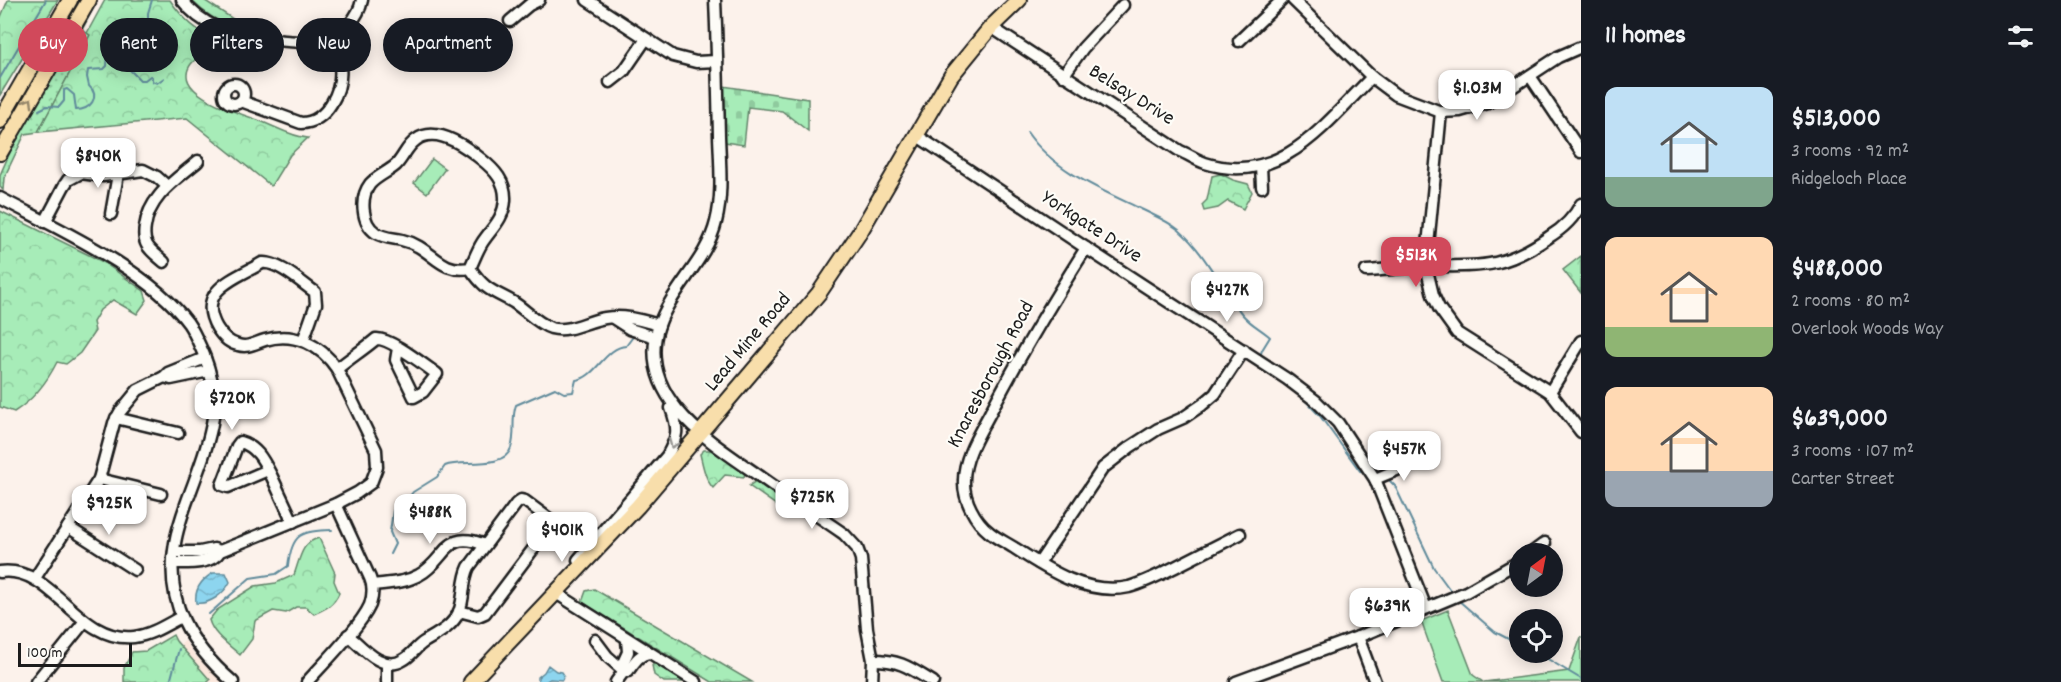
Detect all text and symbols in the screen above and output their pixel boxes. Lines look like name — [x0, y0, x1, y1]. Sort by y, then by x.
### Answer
chip: Buy — [18, 18, 88, 72]
chip: Rent — [100, 18, 178, 72]
chip: Filters — [190, 18, 284, 72]
chip: New — [296, 18, 371, 72]
chip: Apartment — [383, 18, 513, 72]
text: 11 homes — [1605, 18, 1686, 55]
icon: filters — [2004, 20, 2037, 53]
street label: Belsay Drive — [1082, 58, 1180, 134]
pin: $1.03M — [1428, 70, 1526, 121]
text: $1.03M — [1452, 75, 1502, 103]
one-way arrow — [22, 98, 34, 108]
text: $513,000 — [1791, 101, 1881, 138]
icon: home — [1653, 111, 1725, 183]
pin: $840K — [56, 138, 140, 189]
text: 3 rooms · 92 m² — [1791, 138, 1909, 166]
text: $840K — [75, 143, 121, 171]
text: Ridgeloch Place — [1791, 166, 1907, 194]
street label: Yorkgate Drive — [1035, 184, 1147, 272]
pin: $513K — [1374, 237, 1458, 288]
text: $513K — [1395, 242, 1437, 270]
text: $488,000 — [1791, 251, 1883, 288]
icon: home — [1653, 261, 1725, 333]
pin: $427K — [1185, 272, 1269, 323]
text: $427K — [1205, 277, 1249, 305]
street label: Lead Mine Road — [698, 287, 800, 399]
text: 2 rooms · 80 m² — [1791, 288, 1910, 316]
street label: Knaresborough Road — [941, 296, 1043, 454]
text: Overlook Woods Way — [1791, 316, 1943, 344]
pin: $720K — [190, 380, 274, 431]
text: $720K — [209, 385, 255, 413]
text: $639,000 — [1791, 401, 1888, 438]
icon: home — [1653, 411, 1725, 483]
pin: $457K — [1362, 431, 1446, 482]
text: $457K — [1382, 436, 1426, 464]
one-way arrow — [668, 437, 680, 448]
text: 3 rooms · 107 m² — [1791, 438, 1914, 466]
text: Carter Street — [1791, 466, 1894, 494]
pin: $725K — [770, 479, 854, 530]
text: $725K — [789, 484, 835, 512]
pin: $925K — [67, 485, 151, 536]
text: $925K — [86, 490, 132, 518]
pin: $488K — [388, 494, 472, 545]
text: $488K — [408, 499, 452, 527]
pin: $401K — [520, 512, 604, 563]
text: $401K — [541, 517, 583, 545]
north arrow — [1509, 543, 1563, 597]
map controls — [1509, 543, 1563, 663]
pin: $639K — [1345, 588, 1429, 639]
text: $639K — [1363, 593, 1411, 621]
button: locate — [1509, 609, 1563, 663]
scale bar — [18, 640, 132, 668]
text: 100 m — [27, 642, 63, 665]

